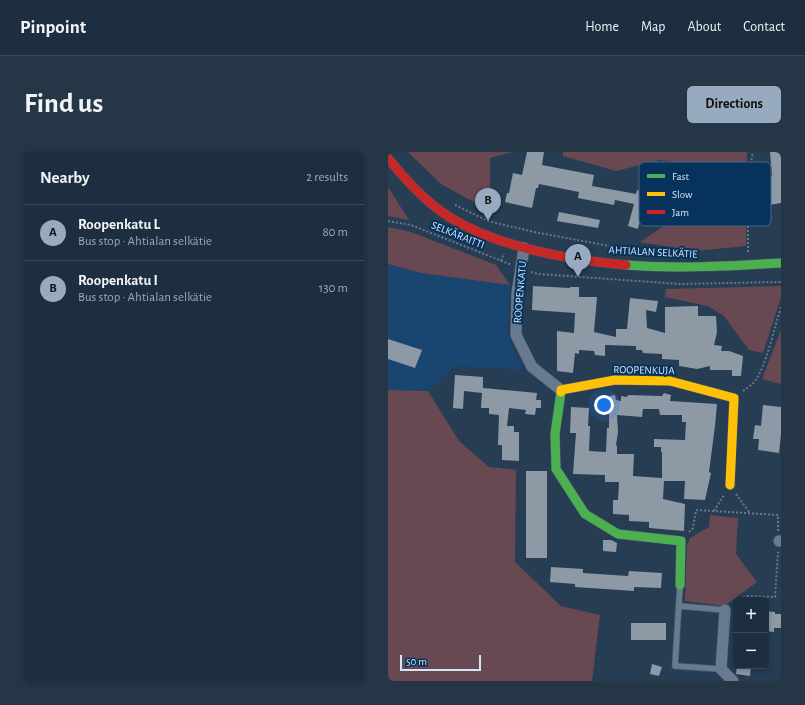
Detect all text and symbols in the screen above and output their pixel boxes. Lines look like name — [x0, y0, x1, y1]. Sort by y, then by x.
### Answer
text: Pinpoint — [20, 18, 86, 37]
text: Home — [585, 20, 619, 34]
text: Map — [641, 20, 665, 34]
text: About — [687, 20, 721, 34]
text: Contact — [743, 20, 785, 34]
button: Directions — [687, 86, 781, 123]
text: Find us — [24, 90, 103, 118]
legend — [639, 162, 771, 226]
text: Nearby — [40, 169, 90, 186]
text: 2 results — [306, 171, 348, 184]
text: Fast — [672, 171, 690, 182]
pin: B — [475, 188, 501, 221]
text: Slow — [672, 189, 693, 200]
text: Jam — [672, 207, 689, 218]
text: Roopenkatu L — [78, 217, 160, 232]
street label: SELKÄRAITTI — [430, 219, 486, 251]
text: A — [49, 226, 57, 239]
text: 80 m — [322, 226, 348, 239]
text: Bus stop · Ahtialan selkätie — [78, 235, 212, 248]
pin: A — [565, 244, 591, 277]
street label: AHTIALAN SELKÄTIE — [608, 244, 699, 260]
street label: ROOPENKATU — [512, 260, 528, 324]
text: Roopenkatu I — [78, 273, 158, 288]
text: B — [49, 282, 57, 295]
text: 130 m — [319, 282, 348, 295]
text: Bus stop · Ahtialan selkätie — [78, 291, 212, 304]
street label: ROOPENKUJA — [613, 364, 675, 376]
your location — [594, 395, 614, 415]
map controls — [733, 597, 769, 669]
button: + — [733, 597, 769, 633]
button: − — [733, 633, 769, 669]
scale bar — [400, 653, 481, 672]
text: 50 m — [406, 656, 427, 667]

